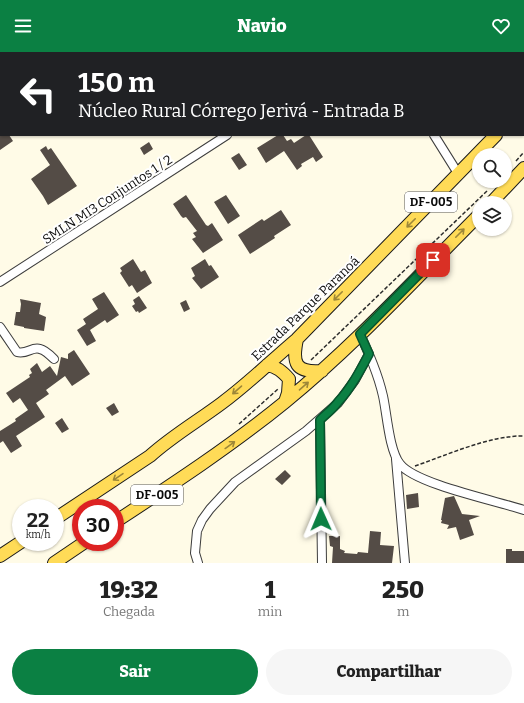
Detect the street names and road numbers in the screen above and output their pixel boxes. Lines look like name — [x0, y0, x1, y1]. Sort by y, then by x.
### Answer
street label: SMLN MI3 Conjuntos 1 / 2 — [40, 152, 175, 247]
road number: DF-005 — [405, 192, 457, 212]
street label: Estrada Parque Paranoá — [249, 253, 362, 364]
road number: DF-005 — [131, 485, 183, 505]

